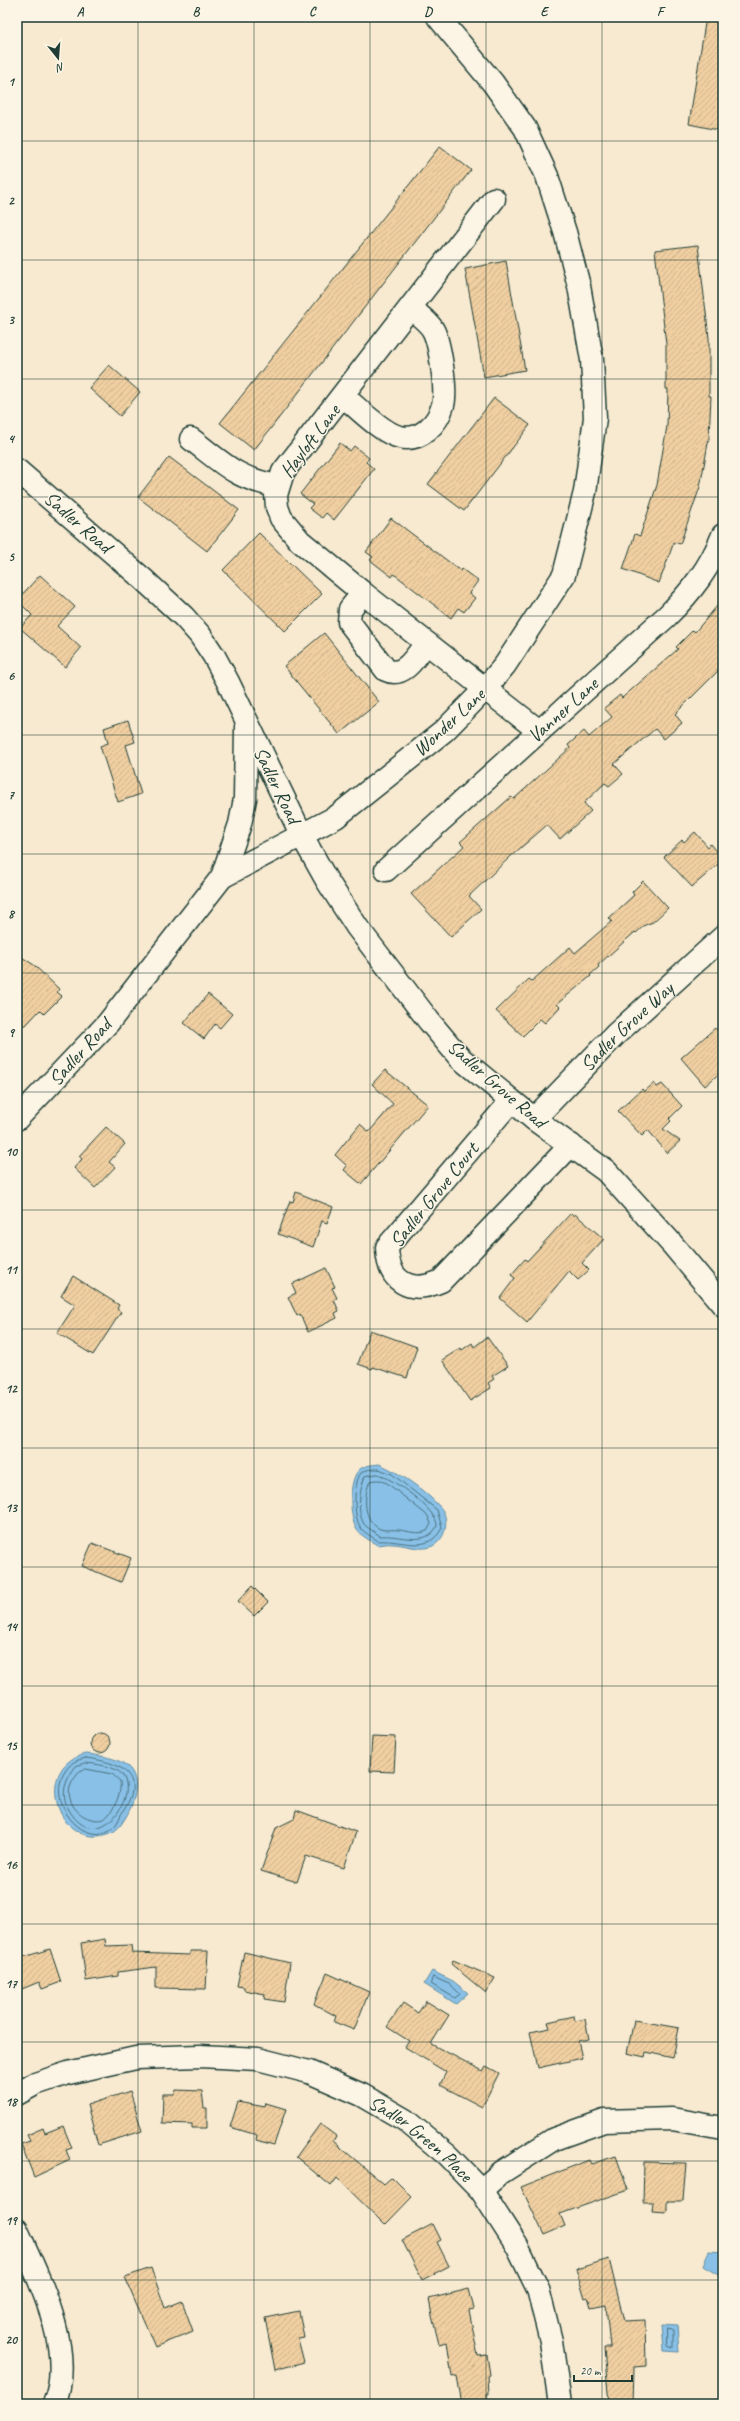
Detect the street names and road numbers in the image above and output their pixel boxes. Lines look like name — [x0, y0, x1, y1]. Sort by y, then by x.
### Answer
street label: Hayloft Lane — [274, 398, 347, 483]
street label: Sadler Road — [39, 486, 120, 560]
street label: Vanner Lane — [523, 671, 605, 748]
street label: Wonder Lane — [408, 681, 491, 762]
street label: Sadler Road — [248, 743, 308, 830]
street label: Sadler Grove Way — [575, 975, 680, 1076]
street label: Sadler Road — [43, 1011, 119, 1091]
street label: Sadler Grove Road — [442, 1034, 554, 1136]
street label: Sadler Grove Court — [384, 1136, 485, 1253]
street label: Sadler Green Place — [365, 2089, 479, 2188]

